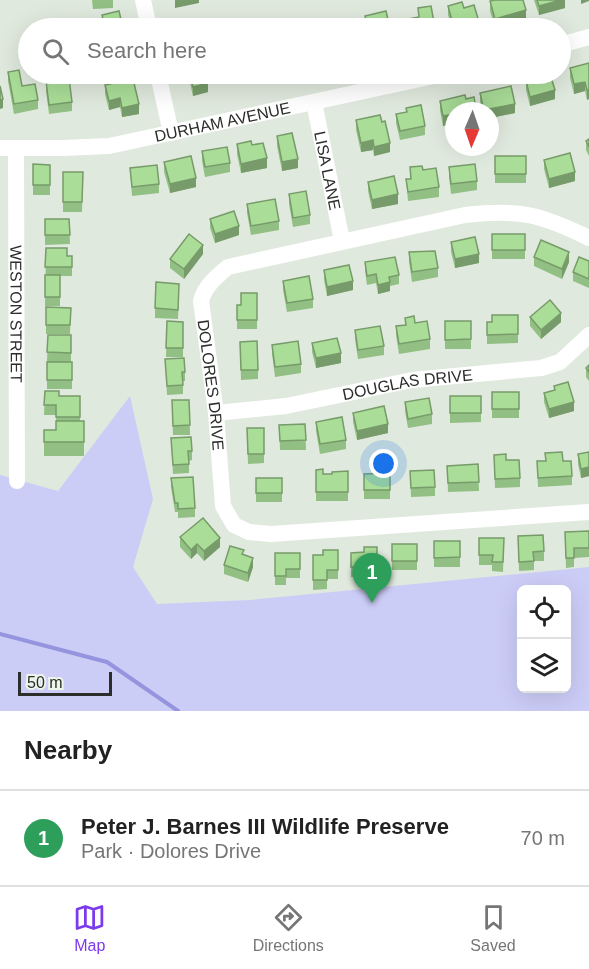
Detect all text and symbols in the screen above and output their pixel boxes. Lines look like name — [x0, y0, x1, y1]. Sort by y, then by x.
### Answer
search box — [18, 18, 571, 84]
icon: search — [39, 35, 72, 68]
text: Search here — [87, 38, 207, 63]
street label: DURHAM AVENUE — [153, 99, 292, 145]
north arrow — [445, 102, 499, 156]
street label: LISA LANE — [311, 130, 344, 212]
street label: WESTON STREET — [7, 245, 25, 383]
street label: DOLORES DRIVE — [195, 319, 227, 451]
street label: DOUGLAS DRIVE — [341, 366, 473, 403]
your location — [369, 449, 398, 478]
pin: 1 — [352, 554, 392, 603]
map controls — [517, 585, 571, 693]
button: locate — [517, 585, 571, 639]
button: layers — [517, 639, 571, 693]
scale bar — [18, 669, 112, 696]
text: 50 m — [27, 674, 63, 691]
text: Nearby — [24, 735, 112, 765]
text: Peter J. Barnes III Wildlife Preserve — [81, 814, 449, 839]
text: 1 — [38, 827, 49, 849]
text: 70 m — [521, 827, 565, 849]
text: Park · Dolores Drive — [81, 840, 261, 862]
tab: Map — [73, 901, 106, 955]
tab: Directions — [253, 901, 324, 955]
tab: Saved — [470, 901, 516, 955]

